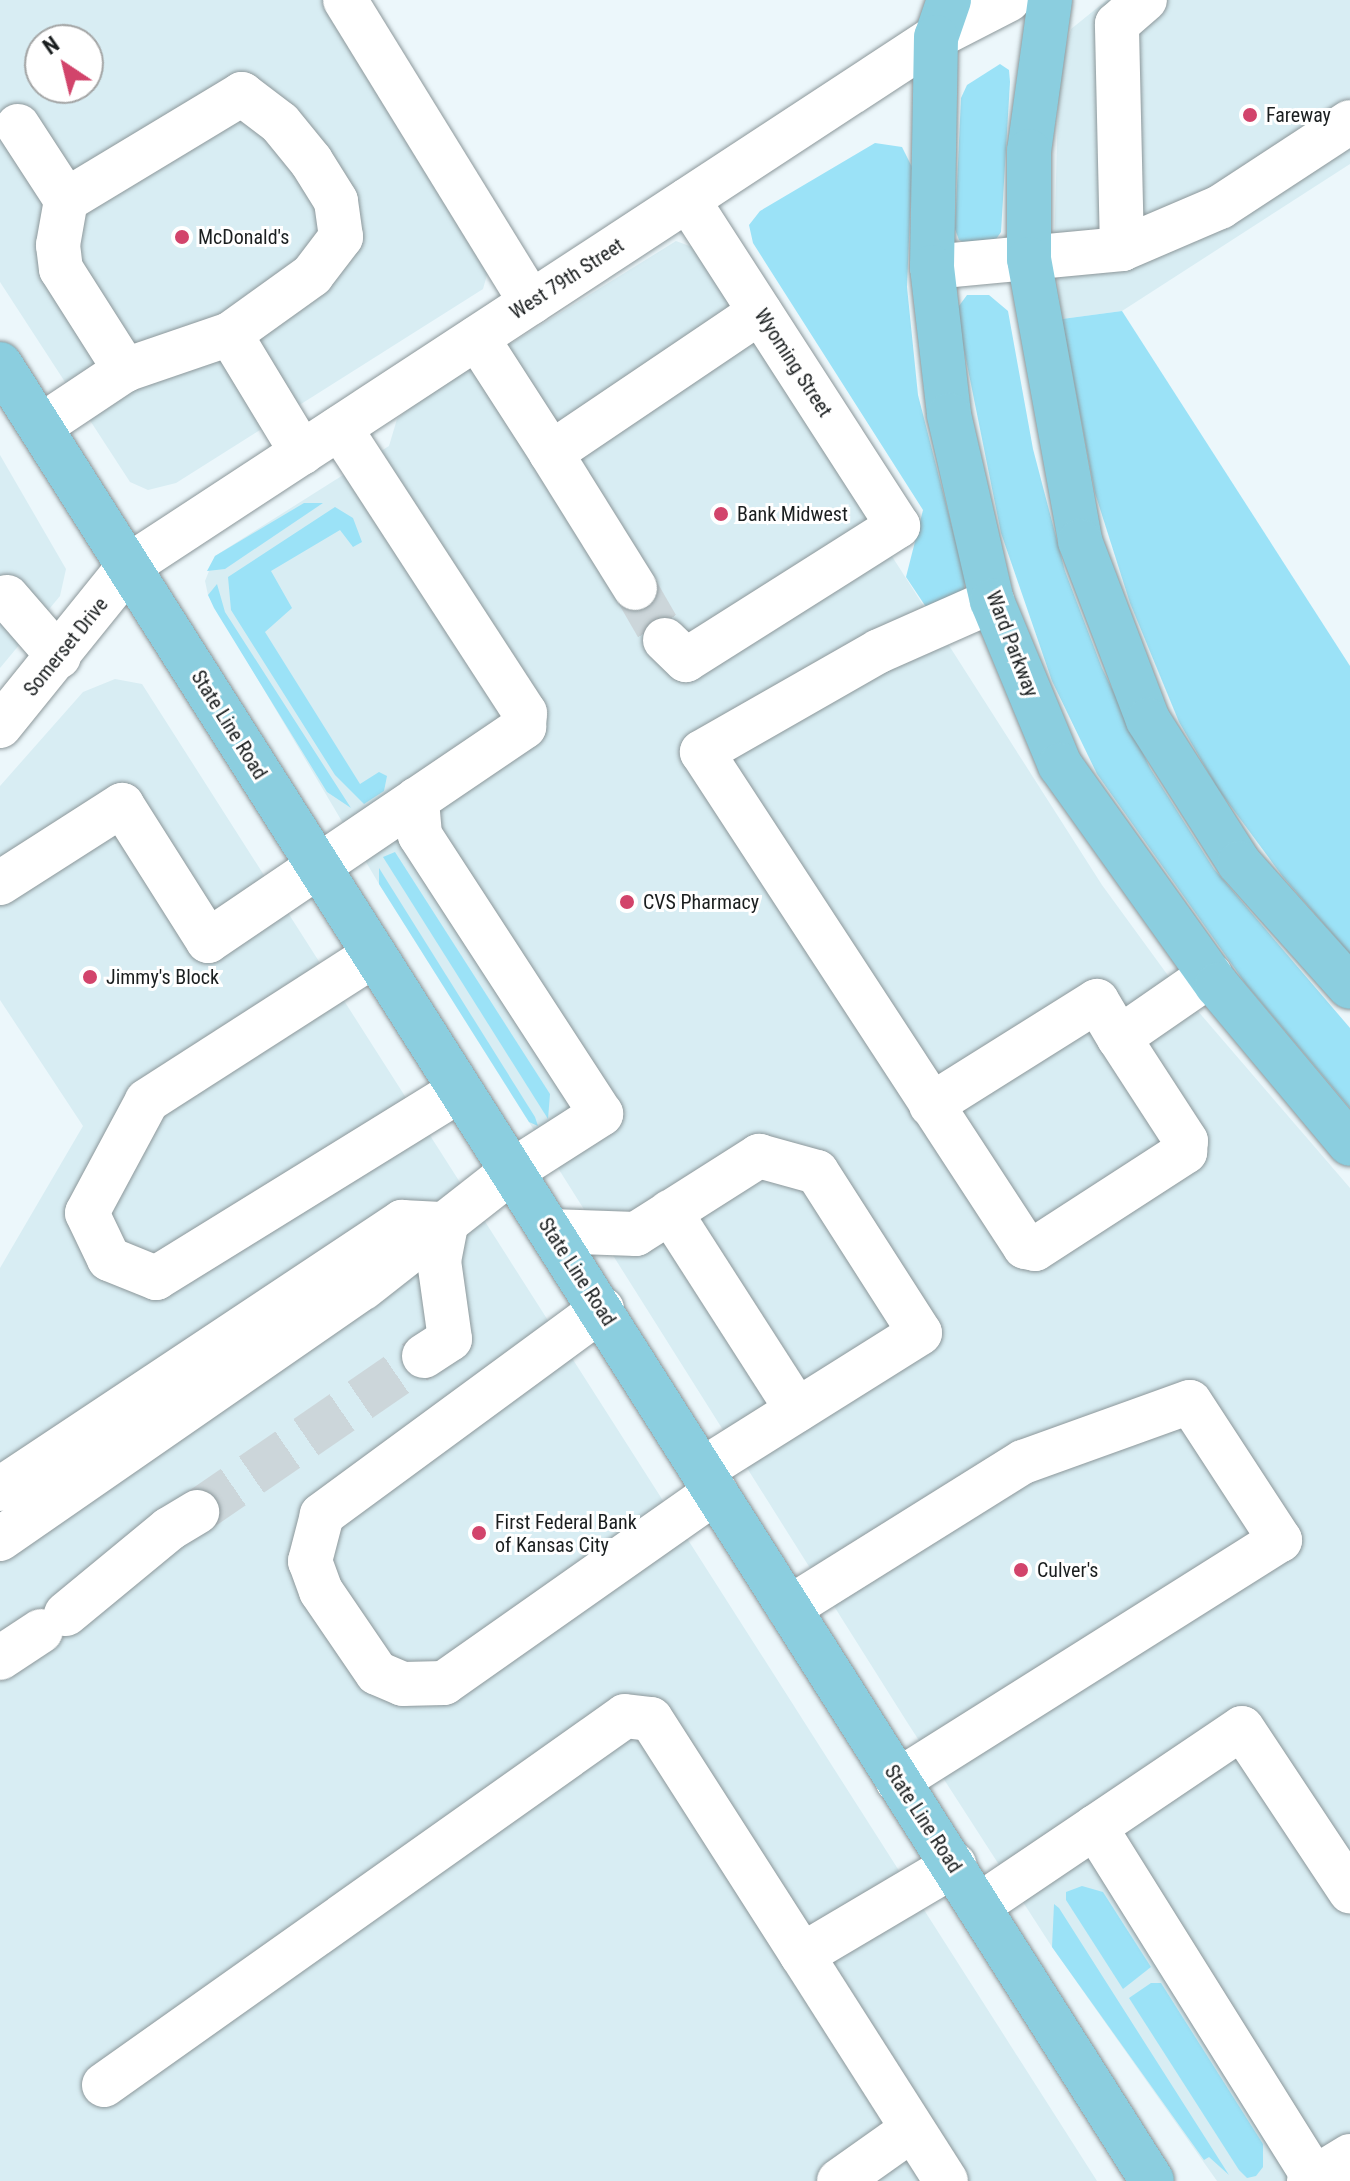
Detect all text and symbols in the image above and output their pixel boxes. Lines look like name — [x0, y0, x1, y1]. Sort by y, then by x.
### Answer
north arrow — [24, 24, 104, 104]
text: N — [38, 31, 64, 60]
place label: Fareway — [1266, 103, 1331, 127]
marker: Fareway — [1241, 106, 1259, 124]
place label: McDonald's — [198, 225, 289, 249]
marker: McDonald's — [173, 228, 191, 246]
street label: West 79th Street — [506, 233, 628, 325]
street label: Wyoming Street — [749, 304, 837, 422]
place label: Bank Midwest — [737, 502, 848, 526]
marker: Bank Midwest — [712, 505, 730, 523]
street label: Ward Parkway — [981, 588, 1043, 700]
street label: Somerset Drive — [19, 593, 113, 701]
street label: State Line Road — [186, 666, 272, 784]
place label: CVS Pharmacy — [643, 890, 759, 914]
marker: CVS Pharmacy — [618, 893, 636, 911]
place label: Jimmy's Block — [106, 965, 219, 989]
marker: Jimmy's Block — [81, 968, 99, 986]
street label: State Line Road — [533, 1214, 621, 1330]
place label: First Federal Bank of Kansas City — [495, 1510, 637, 1557]
marker: First Federal Bank of Kansas City — [470, 1524, 488, 1542]
place label: Culver's — [1037, 1558, 1098, 1582]
marker: Culver's — [1012, 1561, 1030, 1579]
street label: State Line Road — [879, 1761, 967, 1877]

